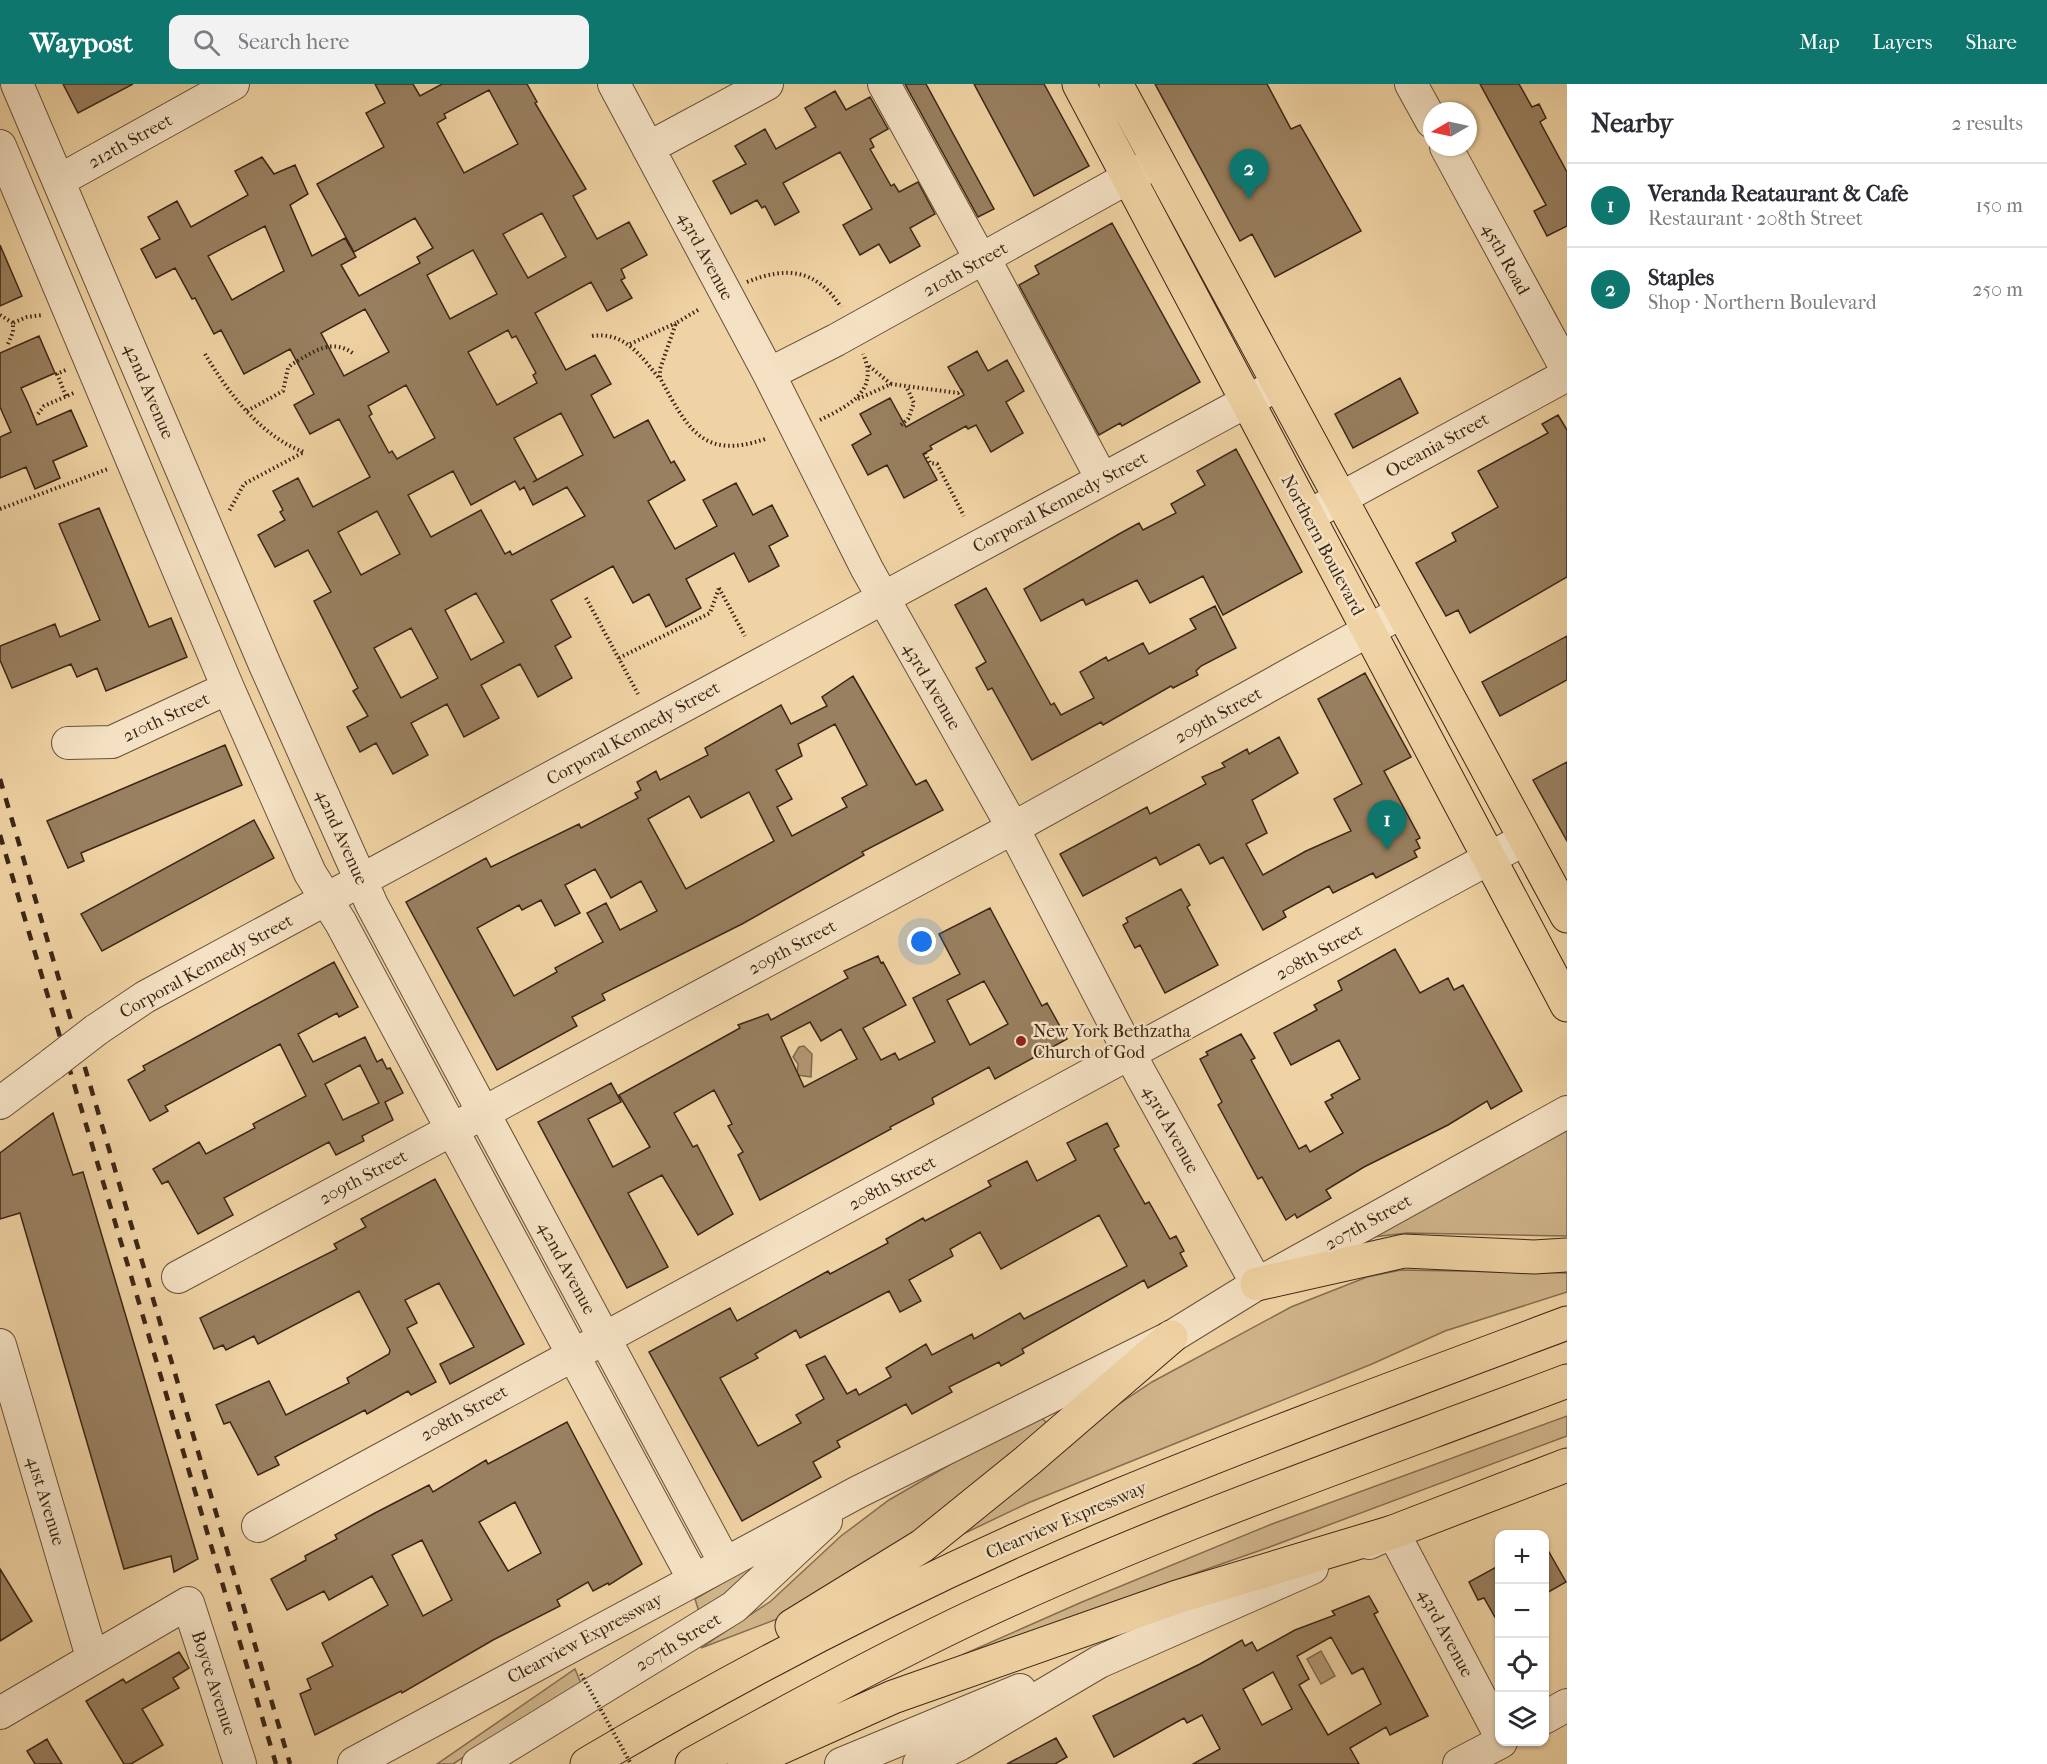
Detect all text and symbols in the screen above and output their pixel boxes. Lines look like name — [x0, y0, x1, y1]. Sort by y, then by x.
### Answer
search box — [169, 15, 589, 69]
text: Waypost — [30, 26, 133, 59]
icon: search — [190, 26, 223, 59]
text: Search here — [238, 29, 349, 55]
text: Map — [1799, 30, 1840, 54]
text: Layers — [1873, 30, 1932, 54]
text: Share — [1965, 30, 2017, 54]
north arrow — [1423, 102, 1477, 156]
text: Nearby — [1591, 108, 1673, 139]
street label: 212th Street — [85, 109, 176, 173]
text: 2 results — [1952, 112, 2023, 135]
pin: 2 — [1230, 150, 1268, 199]
text: Veranda Reataurant & Cafe — [1648, 181, 1908, 207]
text: 1 — [1607, 194, 1614, 217]
text: 150 m — [1975, 194, 2023, 217]
text: Restaurant · 208th Street — [1648, 207, 1863, 230]
street label: 43rd Avenue — [673, 208, 738, 304]
street label: 45th Road — [1477, 220, 1534, 299]
street label: 210th Street — [919, 237, 1012, 301]
text: Staples — [1648, 265, 1714, 291]
text: 2 — [1605, 278, 1616, 301]
text: 250 m — [1972, 278, 2023, 301]
text: Shop · Northern Boulevard — [1648, 291, 1877, 314]
street label: 42nd Avenue — [119, 340, 178, 442]
street label: Oceania Street — [1382, 408, 1493, 482]
street label: Corporal Kennedy Street — [969, 447, 1152, 557]
street label: Northern Boulevard — [1277, 471, 1369, 619]
street label: 43rd Avenue — [898, 639, 965, 734]
street label: Corporal Kennedy Street — [543, 677, 724, 790]
street label: 209th Street — [1171, 683, 1266, 748]
street label: 210th Street — [119, 688, 213, 747]
street label: 42nd Avenue — [311, 786, 372, 888]
pin: 1 — [1368, 800, 1406, 850]
street label: Corporal Kennedy Street — [116, 910, 297, 1023]
street label: 209th Street — [745, 915, 840, 979]
street label: 208th Street — [1272, 920, 1367, 985]
your location — [907, 927, 936, 956]
place label: New York Bethzatha Church of God — [1033, 1021, 1192, 1063]
marker: New York Bethzatha Church of God — [1014, 1034, 1028, 1048]
street label: 43rd Avenue — [1138, 1082, 1203, 1177]
street label: 209th Street — [316, 1145, 411, 1209]
street label: 208th Street — [845, 1151, 940, 1215]
street label: 207th Street — [1321, 1190, 1416, 1255]
street label: 42nd Avenue — [533, 1218, 600, 1318]
street label: 208th Street — [417, 1381, 512, 1446]
street label: 41st Avenue — [22, 1454, 69, 1548]
street label: Clearview Expressway — [983, 1477, 1151, 1564]
map controls — [1495, 1530, 1549, 1746]
button: + — [1495, 1530, 1549, 1584]
button: − — [1495, 1584, 1549, 1638]
street label: 43rd Avenue — [1413, 1585, 1478, 1681]
street label: Clearview Expressway — [504, 1588, 668, 1688]
street label: 207th Street — [632, 1608, 725, 1676]
street label: Boyce Avenue — [187, 1628, 240, 1738]
button: locate — [1495, 1638, 1549, 1692]
button: layers — [1495, 1692, 1549, 1746]

